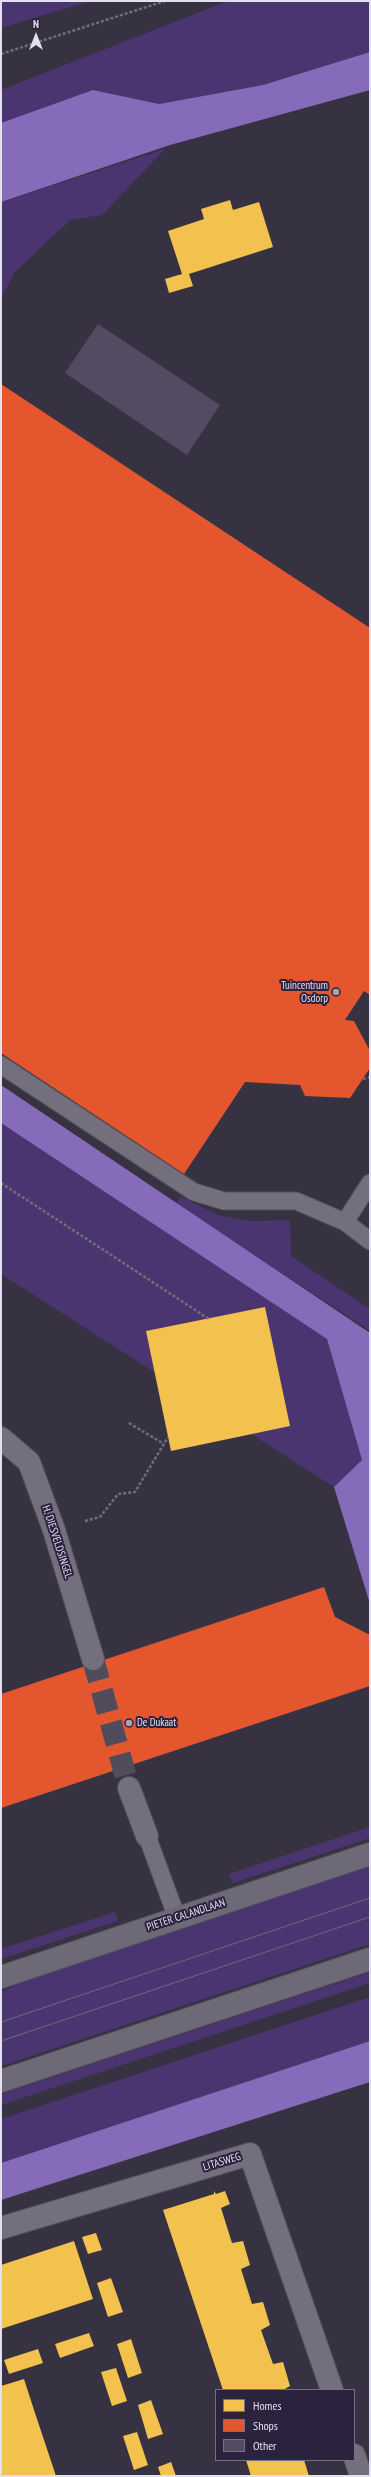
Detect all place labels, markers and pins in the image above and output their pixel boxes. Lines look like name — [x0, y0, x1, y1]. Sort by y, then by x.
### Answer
place label: Tuincentrum Osdorp — [281, 979, 328, 1005]
marker: Tuincentrum Osdorp — [331, 987, 341, 997]
place label: De Dukaat — [137, 1716, 176, 1730]
marker: De Dukaat — [124, 1718, 134, 1728]

